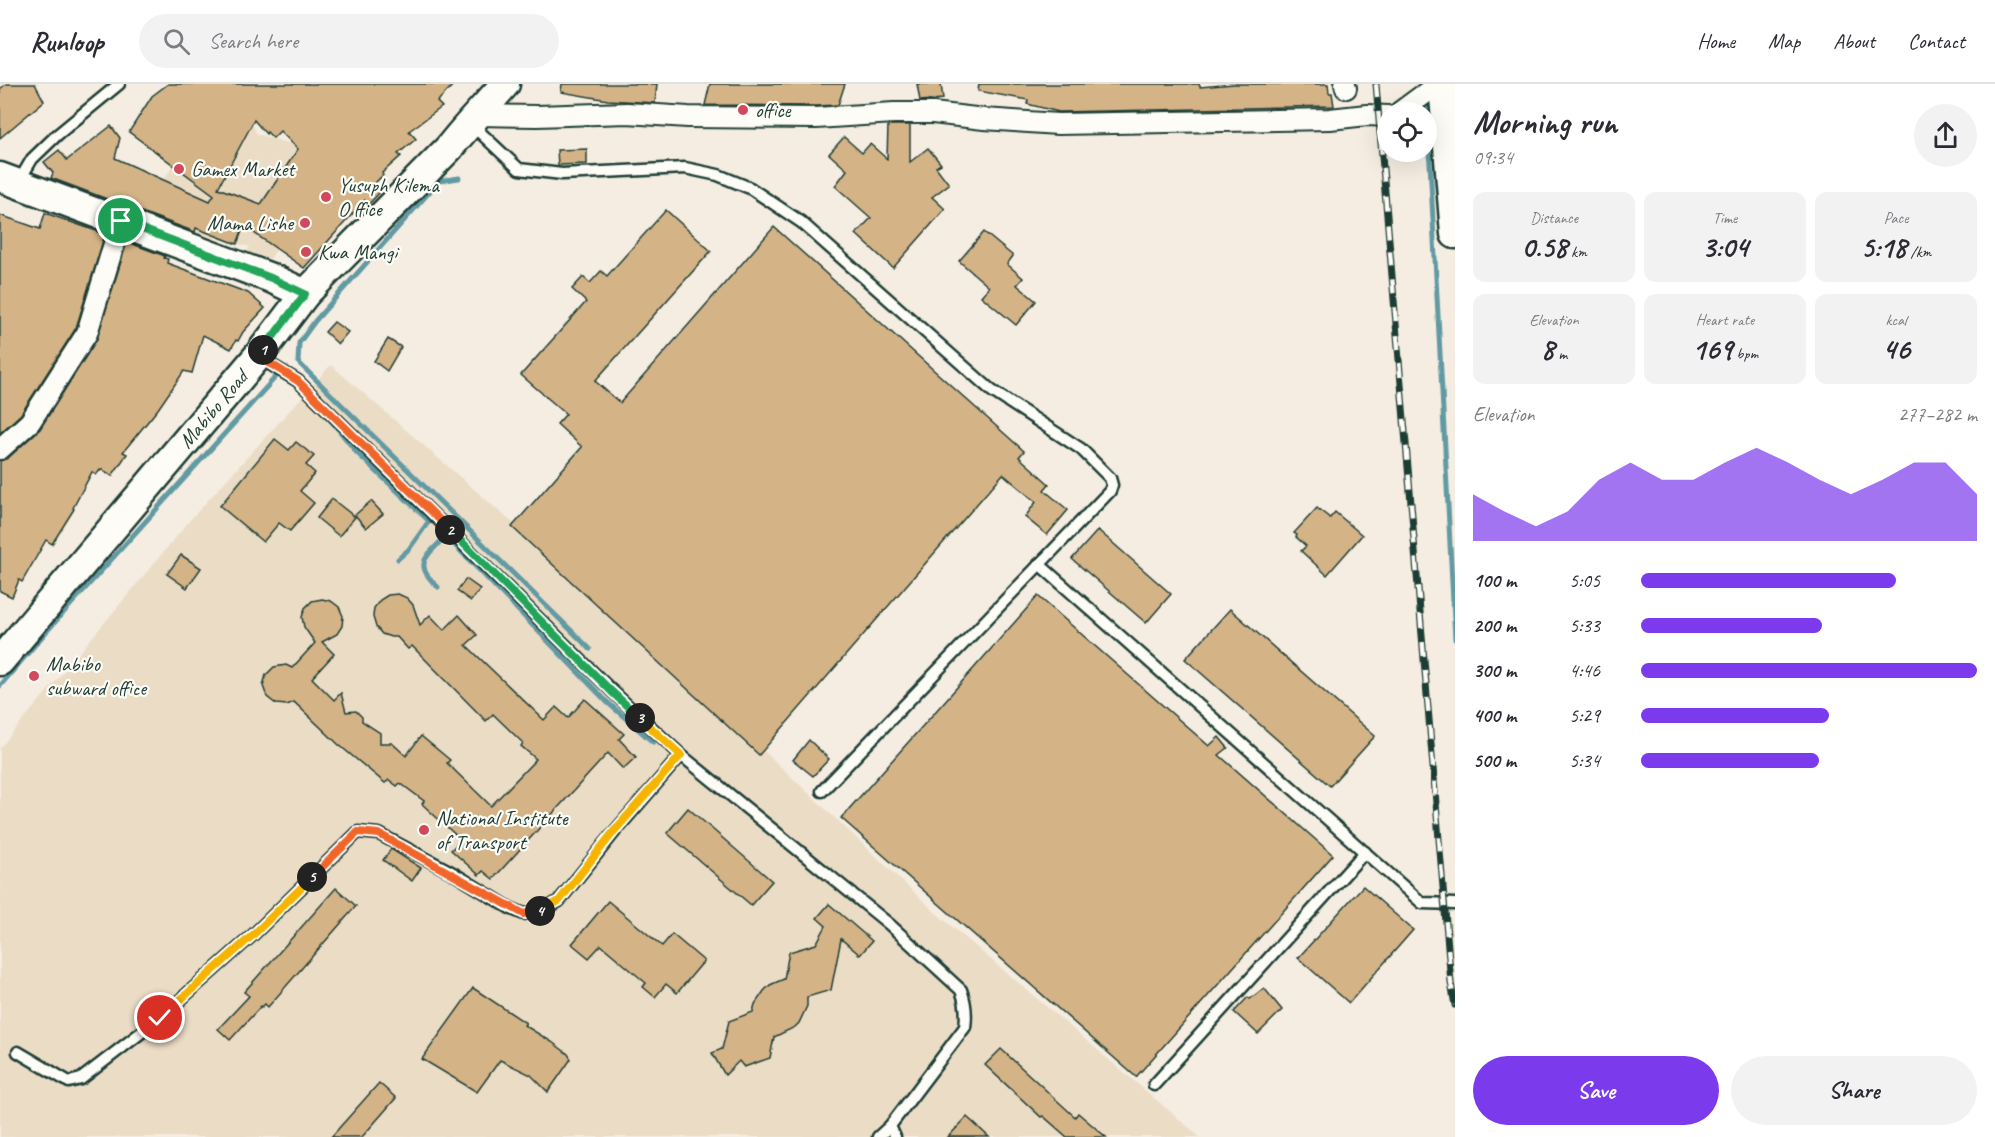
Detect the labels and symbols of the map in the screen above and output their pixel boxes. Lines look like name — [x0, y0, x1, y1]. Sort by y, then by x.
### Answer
place label: office — [755, 97, 792, 123]
marker: office — [736, 103, 750, 117]
place label: Gamex Market — [191, 156, 296, 182]
marker: Gamex Market — [172, 162, 186, 176]
place label: Yusuph Kilema O ffice — [338, 172, 440, 222]
marker: Yusuph Kilema O ffice — [319, 190, 333, 204]
pin — [95, 195, 146, 246]
place label: Mama Lishe — [207, 210, 295, 236]
marker: Mama Lishe — [298, 216, 312, 230]
place label: Kwa Mangi — [318, 239, 400, 265]
marker: Kwa Mangi — [299, 245, 313, 259]
pin: 1 — [248, 335, 278, 365]
street label: Mabibo Road — [173, 363, 255, 453]
pin: 2 — [435, 515, 465, 545]
place label: Mabibo subward office — [46, 651, 148, 701]
marker: Mabibo subward office — [27, 669, 41, 683]
pin: 3 — [625, 703, 655, 733]
place label: National Institute of Transport — [436, 805, 569, 855]
marker: National Institute of Transport — [417, 823, 431, 837]
pin: 5 — [297, 862, 327, 892]
pin: 4 — [525, 896, 555, 926]
pin — [134, 992, 185, 1043]

